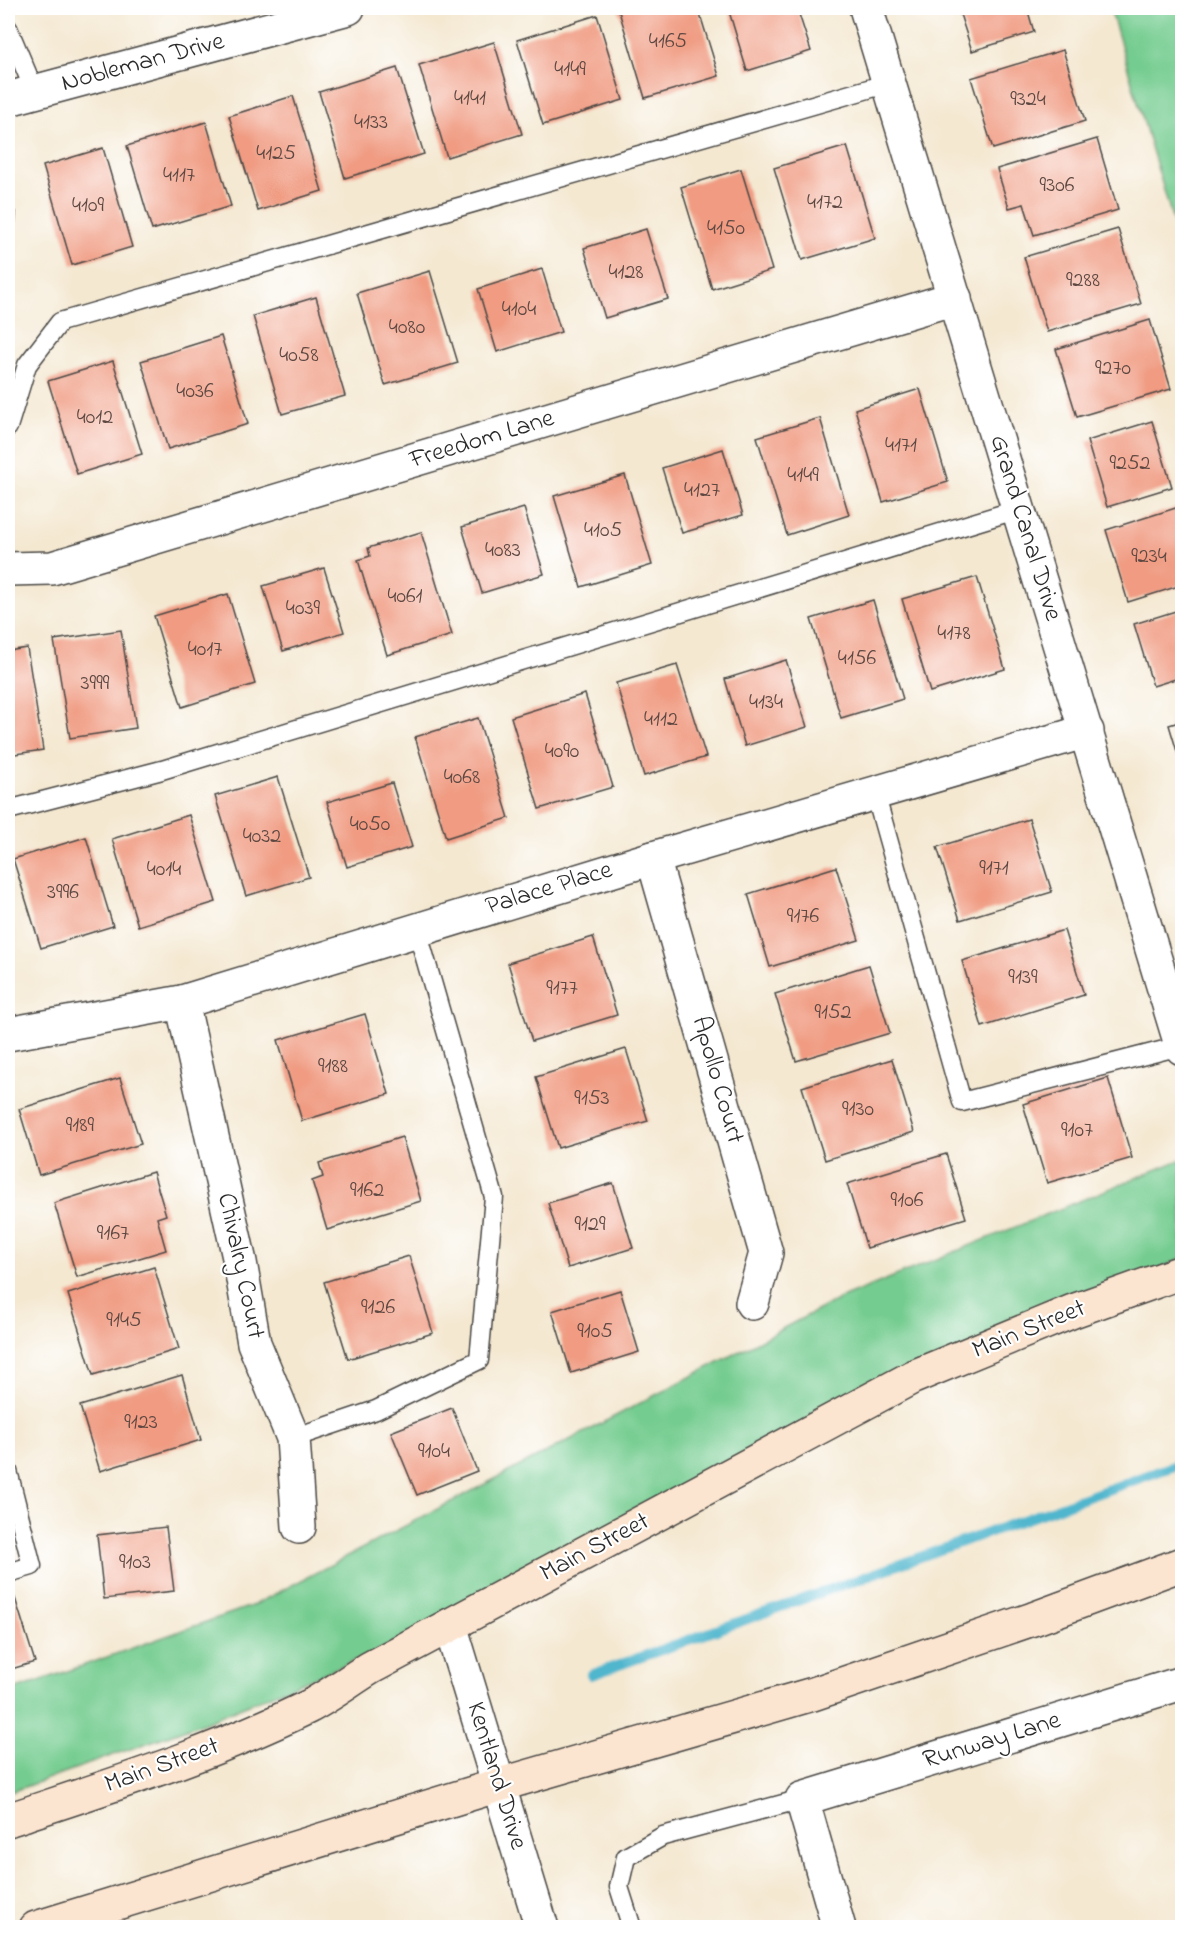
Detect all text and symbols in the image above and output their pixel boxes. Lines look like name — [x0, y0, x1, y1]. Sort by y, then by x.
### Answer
street label: Nobleman Drive — [57, 23, 229, 103]
house number: 4165 — [649, 26, 687, 58]
house number: 4149 — [554, 54, 586, 86]
house number: 4141 — [454, 83, 486, 115]
house number: 9324 — [1010, 84, 1046, 116]
house number: 4133 — [354, 107, 388, 139]
house number: 4125 — [256, 138, 296, 170]
house number: 4117 — [163, 160, 195, 192]
house number: 9306 — [1040, 170, 1075, 202]
house number: 4172 — [807, 187, 843, 219]
house number: 4109 — [72, 190, 104, 222]
house number: 4150 — [707, 213, 745, 245]
house number: 4128 — [608, 257, 644, 289]
house number: 9288 — [1066, 265, 1100, 297]
house number: 4104 — [502, 294, 536, 326]
house number: 4080 — [389, 312, 425, 344]
house number: 4058 — [279, 340, 319, 372]
house number: 9270 — [1095, 353, 1131, 385]
house number: 4036 — [176, 376, 214, 408]
street label: Freedom Lane — [404, 400, 559, 480]
house number: 4012 — [77, 402, 113, 434]
house number: 4171 — [885, 430, 917, 462]
street label: Grand Canal Drive — [979, 430, 1071, 626]
house number: 9252 — [1109, 448, 1151, 480]
house number: 4149 — [787, 460, 819, 492]
house number: 4127 — [684, 475, 720, 507]
house number: 4105 — [584, 515, 622, 547]
house number: 4083 — [485, 535, 521, 567]
house number: 9234 — [1131, 541, 1167, 573]
house number: 4061 — [387, 581, 423, 613]
house number: 4039 — [286, 593, 321, 625]
house number: 4178 — [937, 618, 971, 650]
house number: 4017 — [188, 634, 222, 666]
house number: 4156 — [838, 643, 876, 675]
house number: 3999 — [81, 668, 110, 700]
house number: 4134 — [749, 687, 783, 719]
house number: 4112 — [644, 704, 678, 736]
house number: 4090 — [545, 736, 579, 768]
house number: 4068 — [444, 762, 480, 794]
house number: 4050 — [350, 809, 390, 841]
house number: 4032 — [243, 821, 281, 853]
street label: Palace Place — [481, 852, 617, 926]
house number: 9171 — [979, 853, 1009, 885]
house number: 4014 — [147, 854, 181, 886]
house number: 3996 — [47, 877, 79, 909]
house number: 9176 — [787, 901, 819, 933]
house number: 9139 — [1008, 962, 1038, 994]
house number: 9177 — [546, 973, 578, 1005]
house number: 9152 — [814, 997, 852, 1029]
street label: Apollo Court — [681, 1012, 753, 1148]
house number: 9188 — [318, 1051, 348, 1083]
house number: 9153 — [574, 1083, 610, 1115]
house number: 9130 — [842, 1094, 874, 1126]
house number: 9189 — [66, 1110, 95, 1142]
house number: 9107 — [1061, 1115, 1093, 1147]
house number: 9162 — [350, 1175, 384, 1207]
house number: 9106 — [891, 1185, 924, 1217]
street label: Chivalry Court — [206, 1190, 274, 1343]
house number: 9129 — [574, 1209, 606, 1241]
house number: 9167 — [97, 1218, 129, 1250]
street label: Main Street — [967, 1290, 1092, 1370]
house number: 9126 — [361, 1292, 395, 1324]
house number: 9145 — [106, 1305, 142, 1337]
house number: 9105 — [577, 1316, 613, 1348]
house number: 9123 — [124, 1407, 158, 1439]
house number: 9104 — [418, 1436, 450, 1468]
street label: Main Street — [533, 1503, 657, 1593]
house number: 9103 — [119, 1547, 151, 1579]
street label: Kentland Drive — [456, 1698, 537, 1855]
street label: Runway Lane — [918, 1702, 1066, 1780]
street label: Main Street — [99, 1728, 225, 1804]

